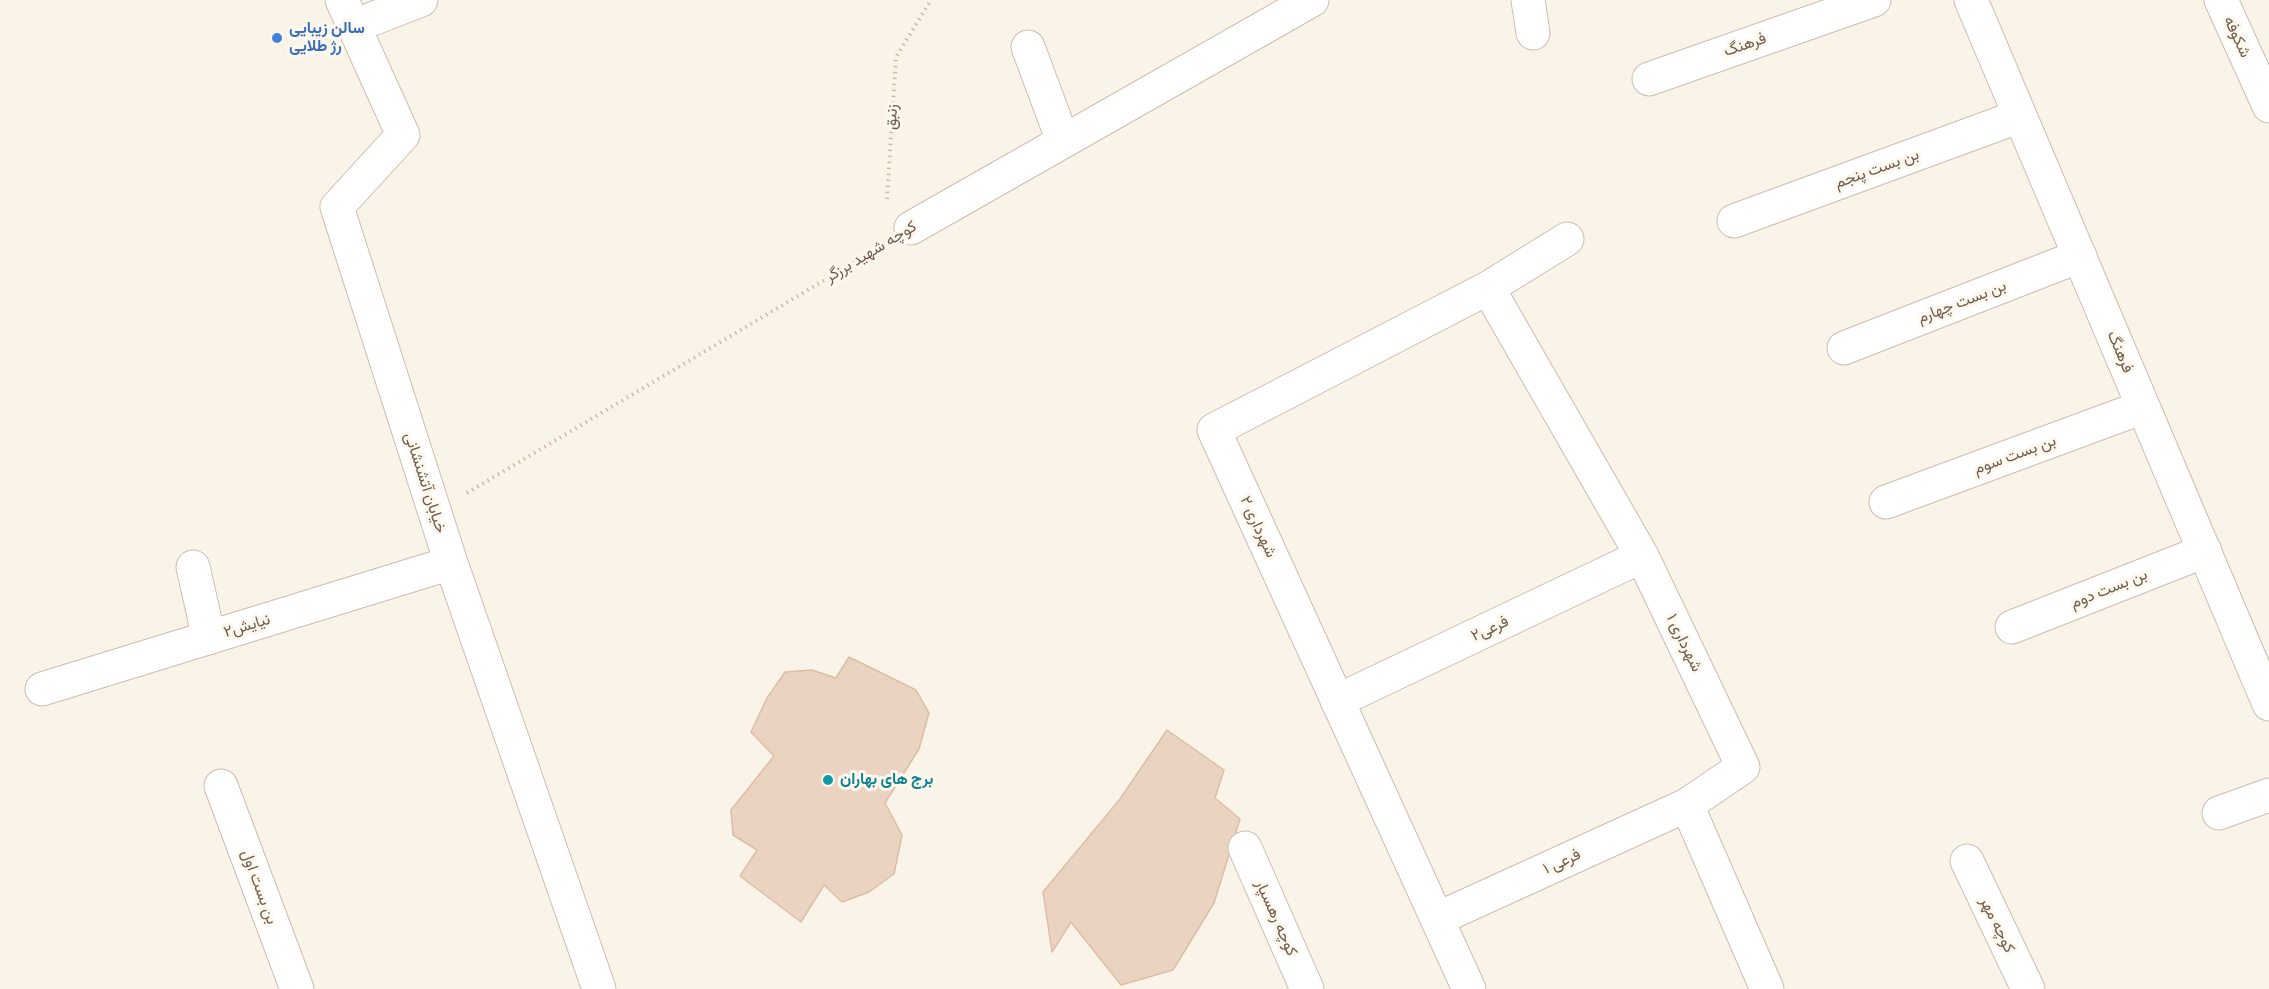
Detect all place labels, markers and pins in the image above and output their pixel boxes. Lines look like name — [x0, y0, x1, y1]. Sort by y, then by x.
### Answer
place label: سالن زیبایی رژ طلایی — [289, 19, 365, 57]
marker: سالن زیبایی رژ طلایی — [270, 31, 284, 45]
place label: برج های بهاران — [840, 770, 933, 790]
marker: برج های بهاران — [821, 773, 835, 787]

